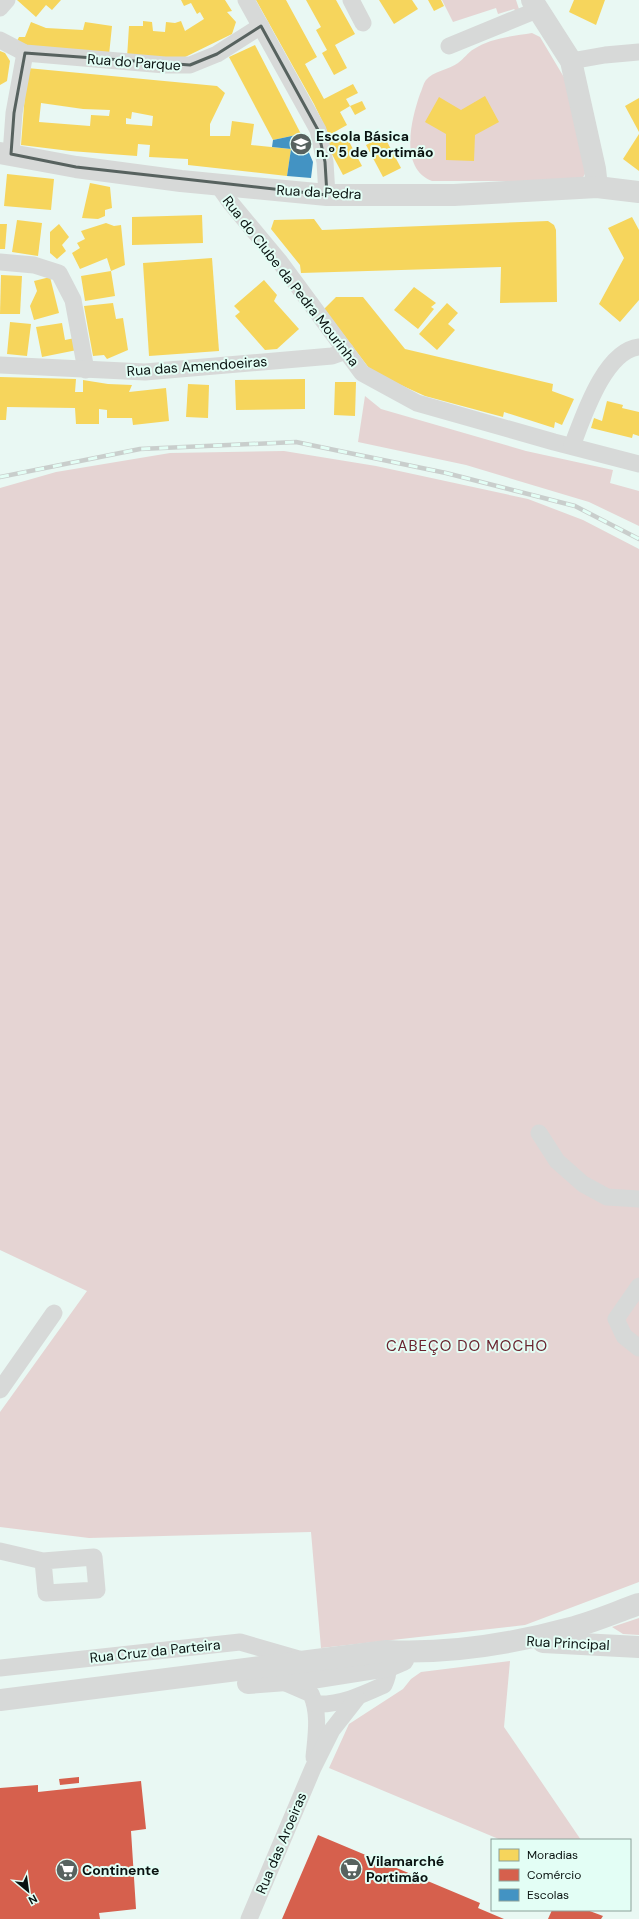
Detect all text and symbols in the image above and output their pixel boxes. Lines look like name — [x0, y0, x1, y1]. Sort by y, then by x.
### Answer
street label: Rua do Parque — [87, 50, 181, 74]
place label: Escola Básica n.º 5 de Portimão — [316, 127, 433, 161]
school or university icon: Escola Básica n.º 5 de Portimão — [288, 131, 314, 157]
street label: Rua da Pedra — [276, 181, 362, 203]
street label: Rua do Clube da Pedra Mourinha — [219, 192, 363, 370]
street label: Rua das Amendoeiras — [126, 352, 268, 380]
district label: CABEÇO DO MOCHO — [386, 1336, 548, 1356]
street label: Rua Principal — [526, 1632, 610, 1654]
street label: Rua Cruz da Parteira — [89, 1635, 221, 1667]
street label: Rua das Aroeiras — [252, 1790, 310, 1896]
legend — [491, 1839, 631, 1911]
text: Moradias — [527, 1847, 578, 1863]
place label: Vilamarché Portimão — [366, 1852, 444, 1886]
supermarket icon: Vilamarché Portimão — [338, 1856, 364, 1882]
supermarket icon: Continente — [54, 1857, 80, 1883]
place label: Continente — [82, 1861, 159, 1879]
text: Comércio — [527, 1867, 581, 1883]
north arrow — [8, 1871, 48, 1911]
text: Escolas — [527, 1887, 569, 1903]
text: N — [26, 1892, 40, 1908]

